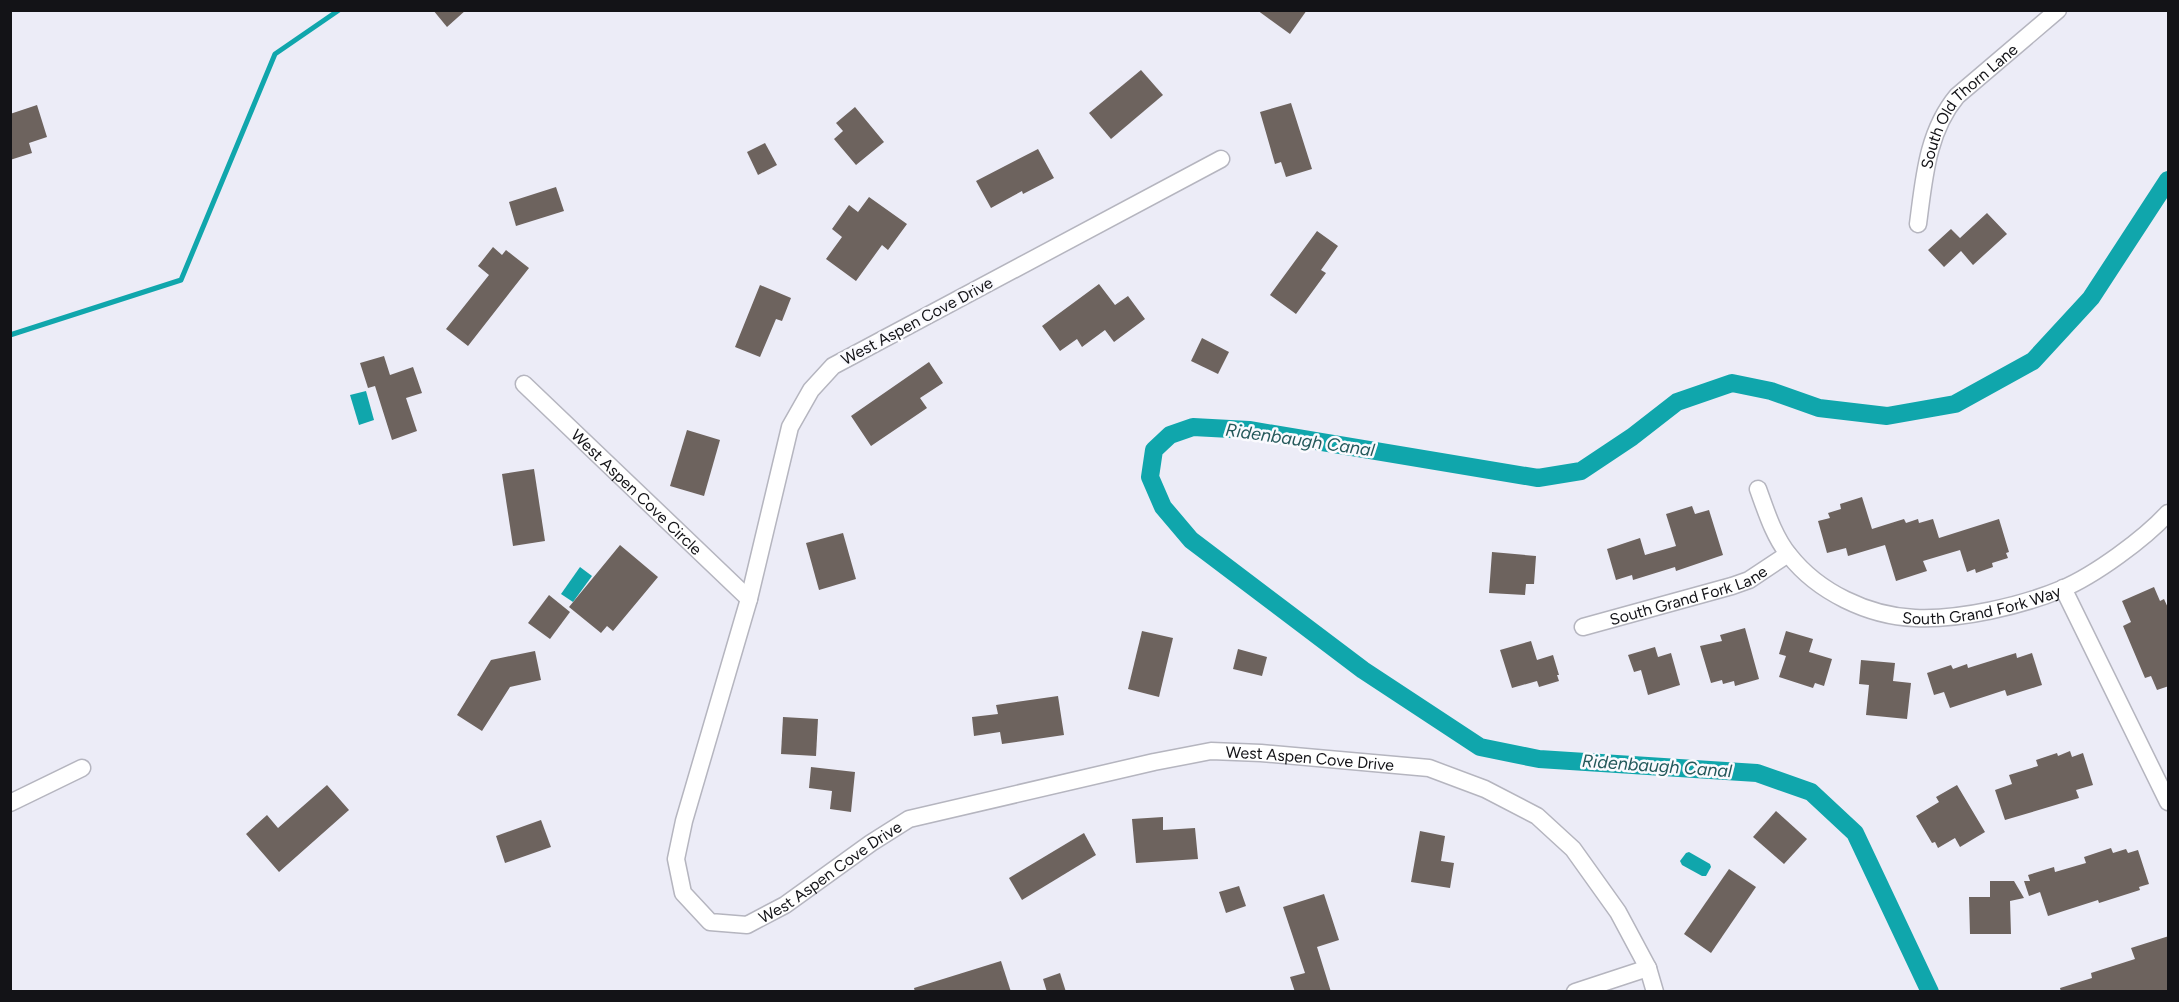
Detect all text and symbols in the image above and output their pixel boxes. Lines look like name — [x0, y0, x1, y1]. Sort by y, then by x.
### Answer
street label: South Old Thorn Lane — [1917, 39, 2021, 170]
street label: West Aspen Cove Drive — [838, 273, 996, 369]
water label: Ridenbaugh Canal — [1224, 419, 1377, 461]
street label: West Aspen Cove Circle — [568, 425, 706, 559]
street label: South Grand Fork Lane — [1607, 561, 1771, 629]
street label: South Grand Fork Way — [1901, 581, 2064, 628]
street label: West Aspen Cove Drive — [1225, 742, 1395, 774]
water label: Ridenbaugh Canal — [1581, 750, 1734, 782]
street label: West Aspen Cove Drive — [755, 817, 905, 927]

